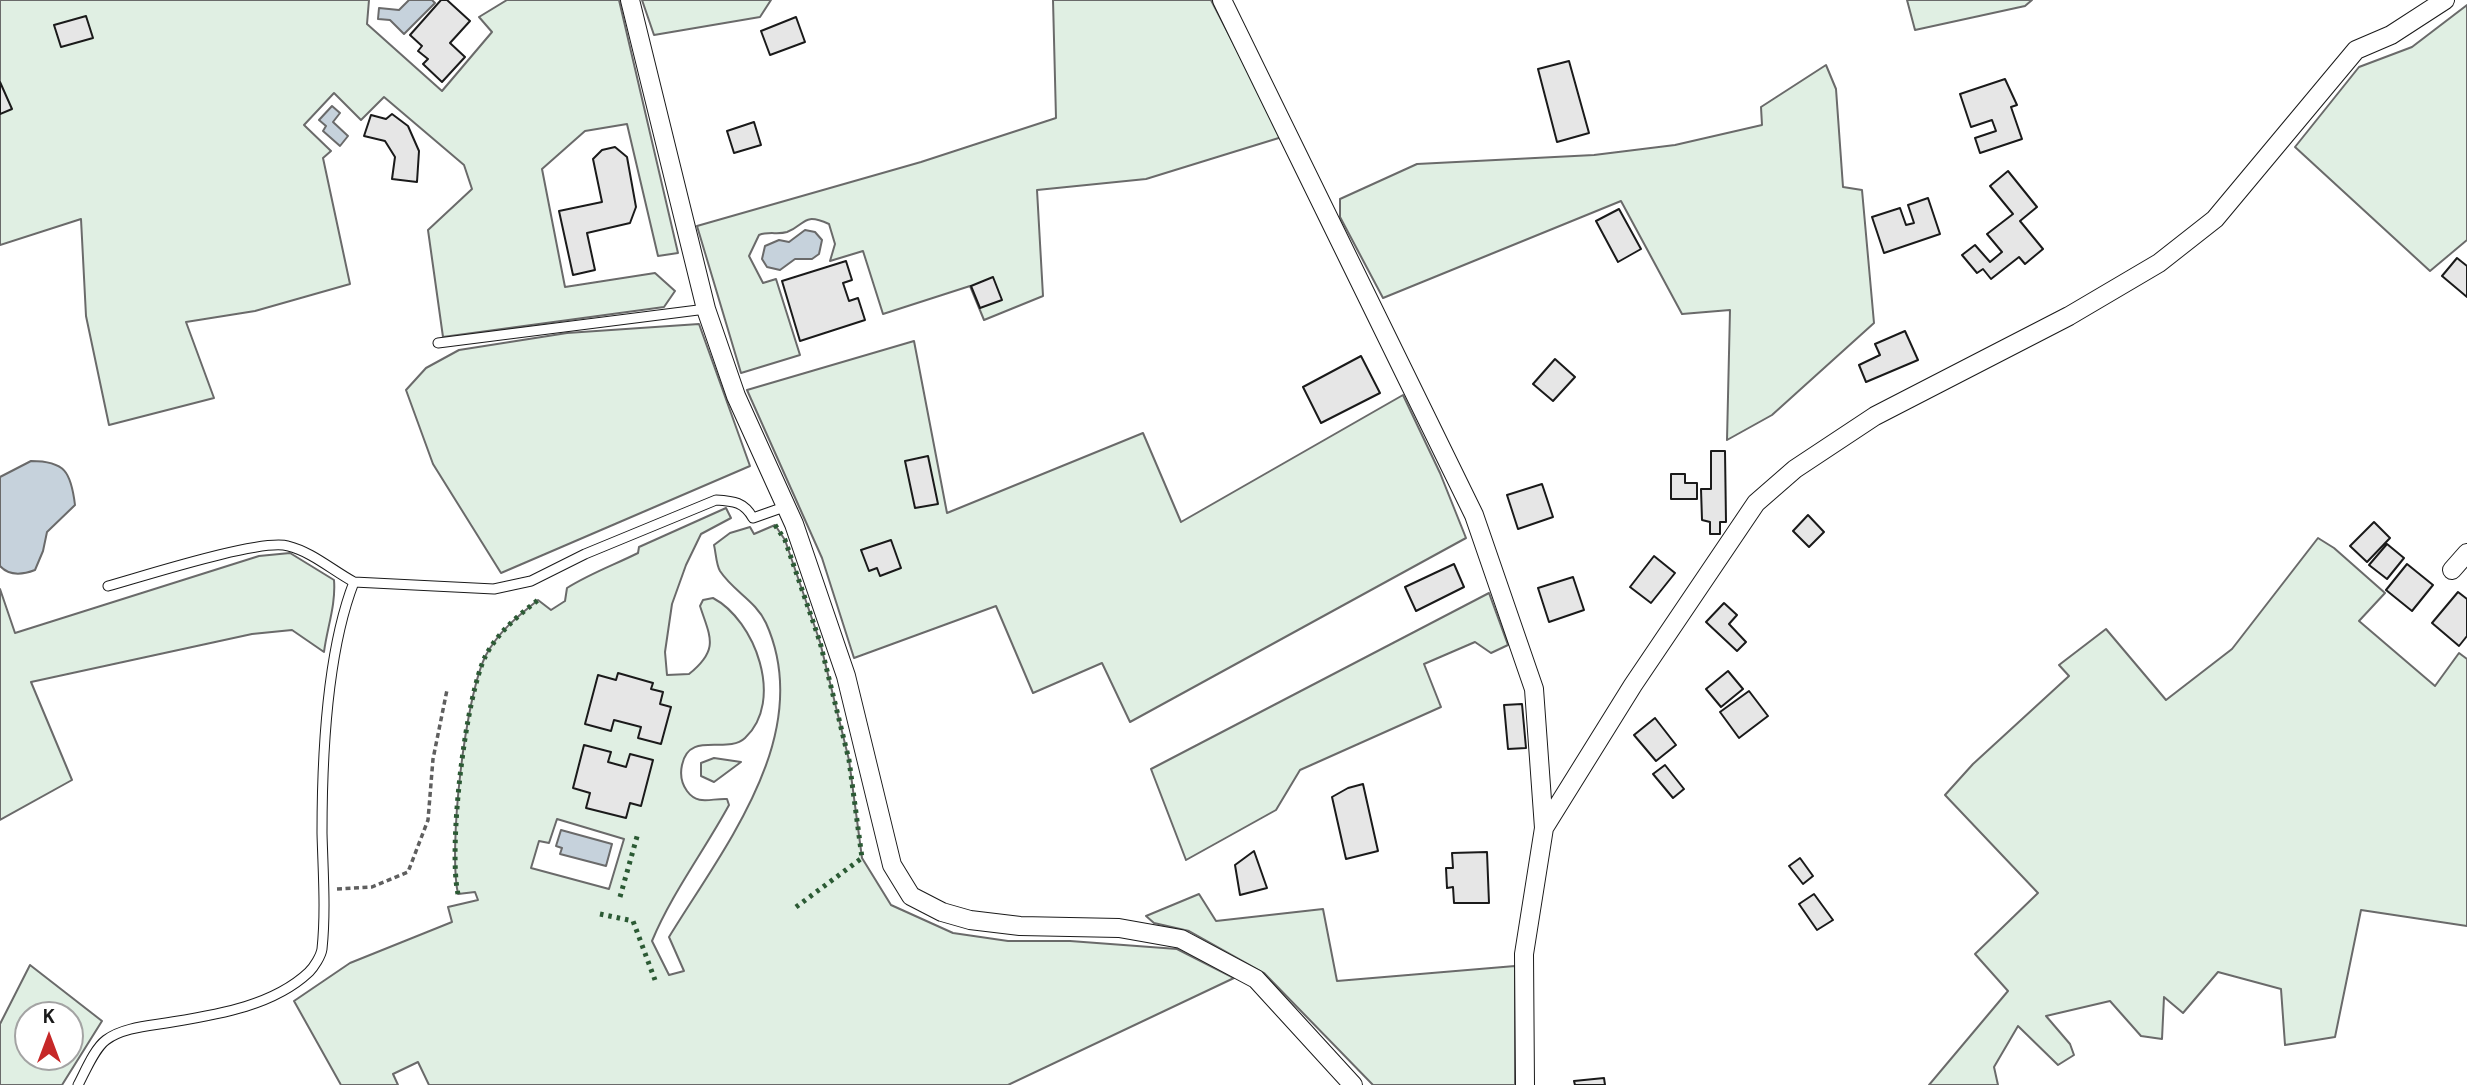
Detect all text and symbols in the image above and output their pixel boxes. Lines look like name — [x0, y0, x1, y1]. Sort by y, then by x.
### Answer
north arrow — [14, 1001, 84, 1071]
text: K — [43, 1004, 55, 1029]

